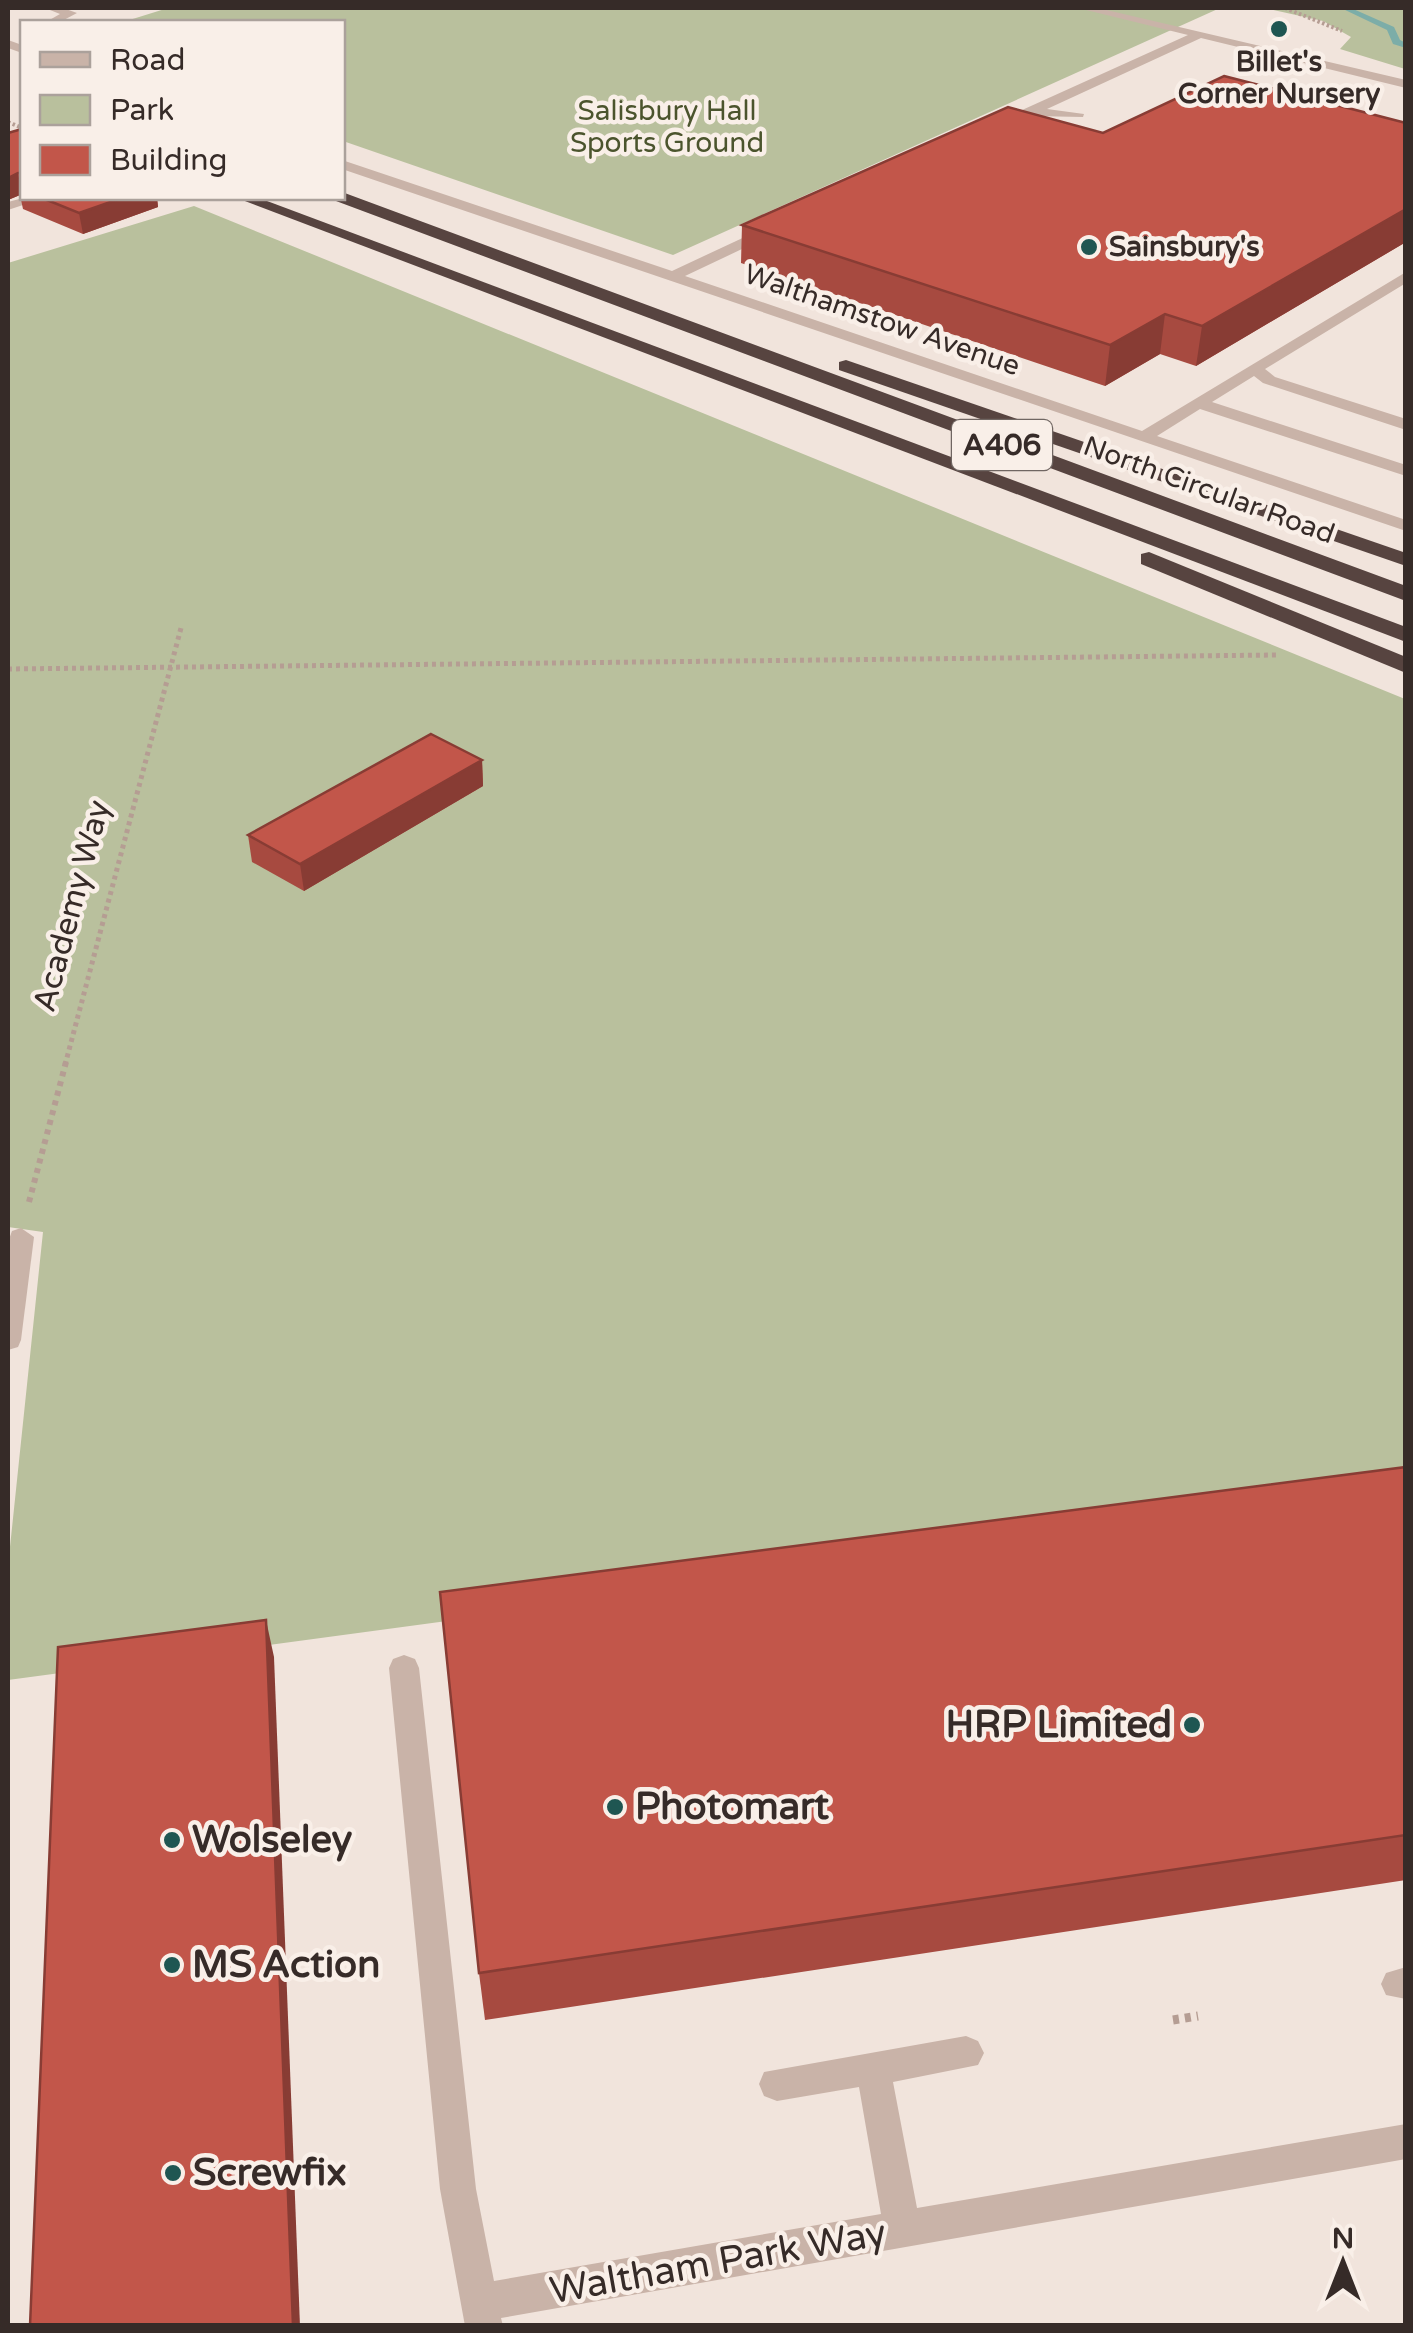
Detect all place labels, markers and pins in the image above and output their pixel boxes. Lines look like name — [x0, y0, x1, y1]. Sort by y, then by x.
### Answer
marker: Billet's Corner Nursery — [1268, 18, 1290, 40]
place label: Billet's Corner Nursery — [1178, 45, 1380, 111]
place label: Sainsbury's — [1109, 230, 1260, 264]
marker: Sainsbury's — [1078, 236, 1100, 258]
place label: HRP Limited — [945, 1702, 1172, 1748]
marker: HRP Limited — [1181, 1714, 1203, 1736]
place label: Photomart — [635, 1784, 830, 1830]
marker: Photomart — [604, 1796, 626, 1818]
place label: Wolseley — [192, 1817, 353, 1863]
marker: Wolseley — [161, 1829, 183, 1851]
place label: MS Action — [192, 1942, 380, 1988]
marker: MS Action — [161, 1954, 183, 1976]
place label: Screwfix — [193, 2150, 347, 2196]
marker: Screwfix — [162, 2162, 184, 2184]

